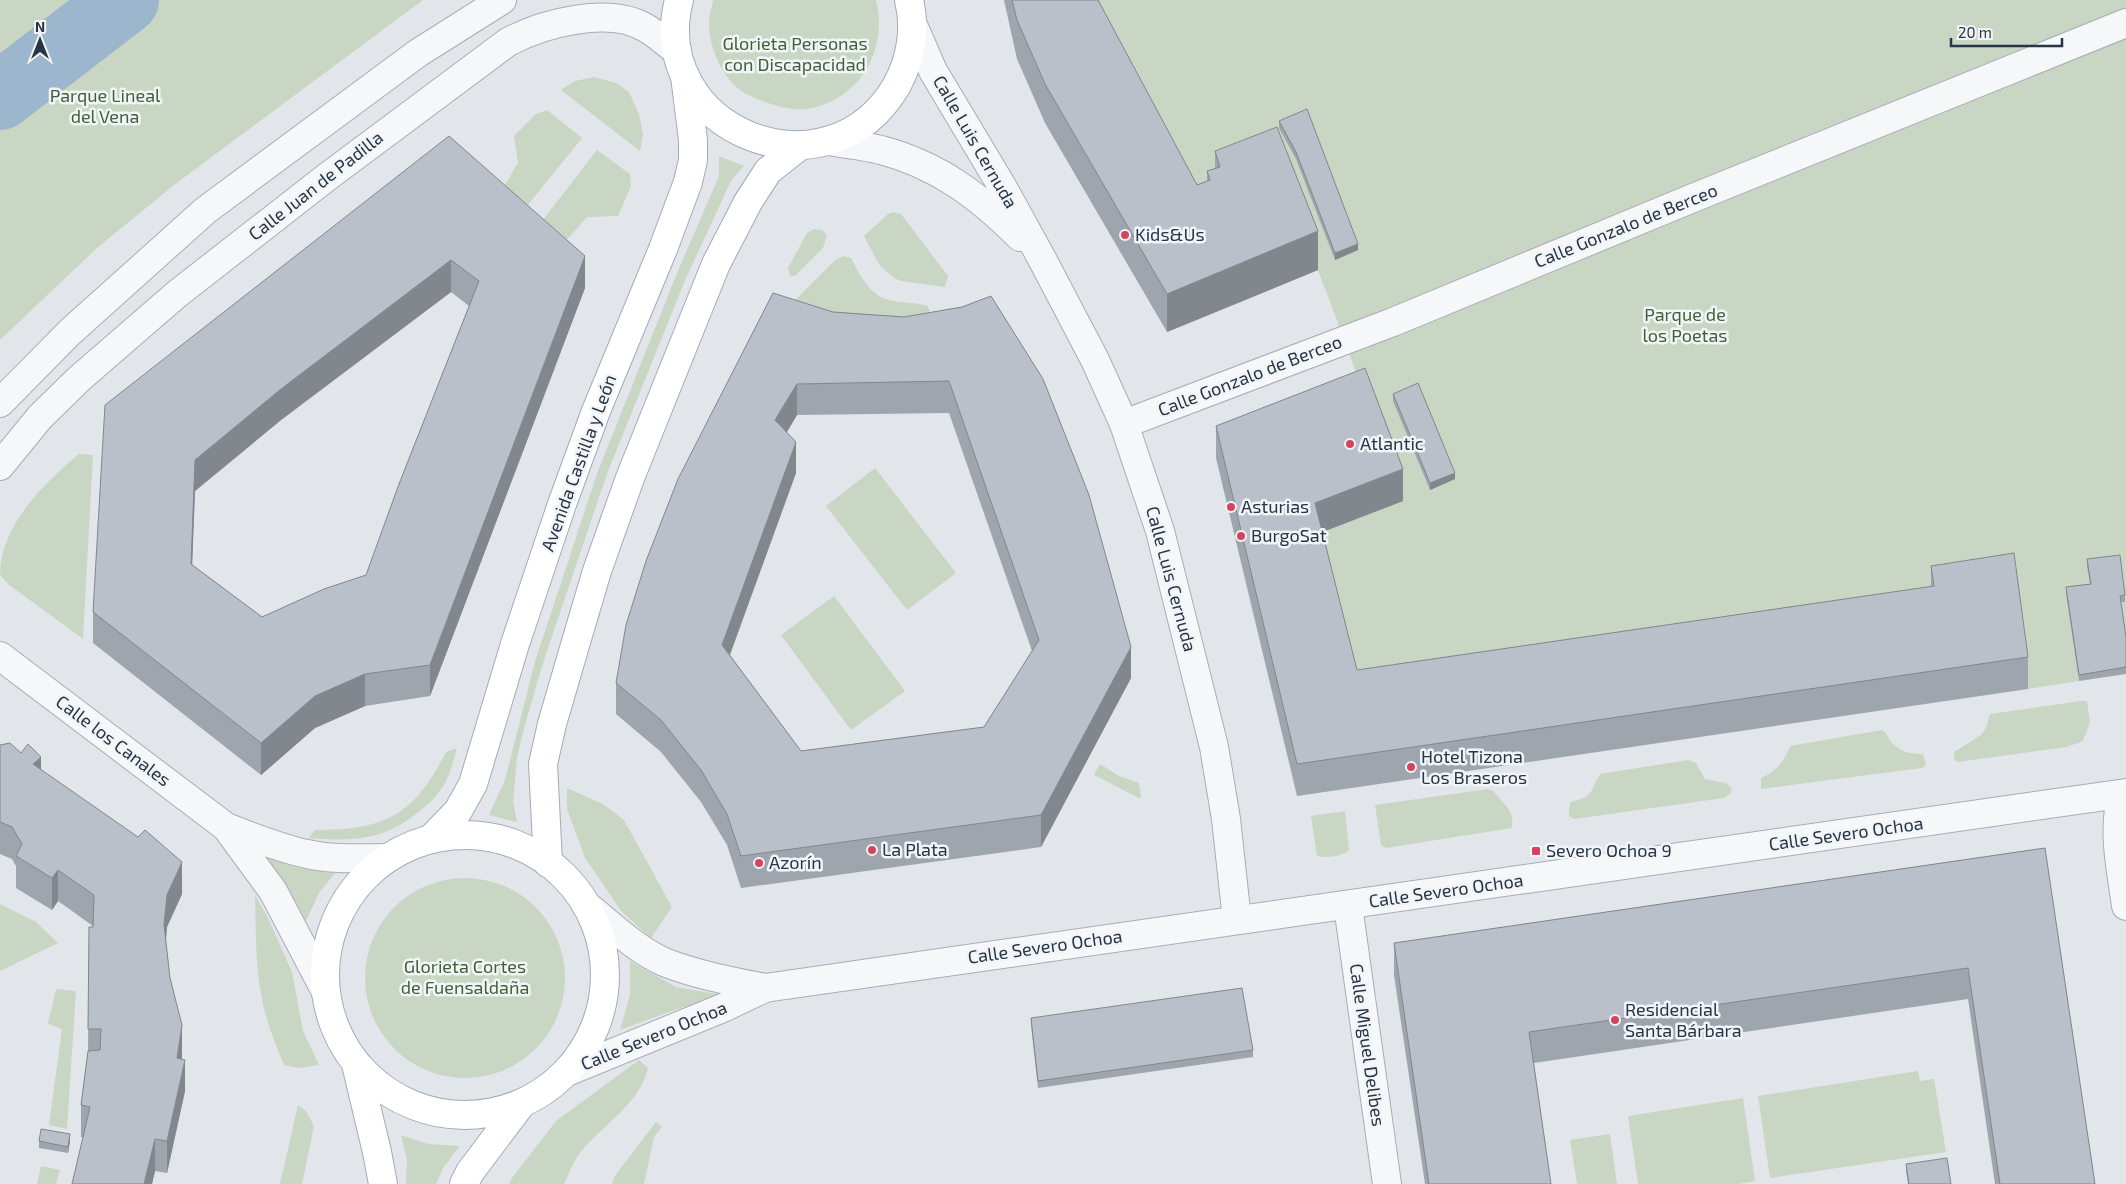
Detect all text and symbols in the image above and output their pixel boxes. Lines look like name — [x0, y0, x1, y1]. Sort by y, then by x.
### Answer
north arrow — [15, 15, 65, 65]
scale bar — [1951, 15, 2062, 47]
text: N — [35, 18, 45, 35]
text: 20 m — [1958, 23, 1992, 41]
park label: Glorieta Personas con Discapacidad — [722, 32, 868, 75]
street label: Calle Luis Cernuda — [929, 71, 1023, 212]
park label: Parque Lineal del Vena — [50, 84, 161, 127]
street label: Calle Juan de Padilla — [244, 126, 387, 245]
street label: Calle Gonzalo de Berceo — [1531, 178, 1720, 272]
place label: Kids&Us — [1135, 223, 1205, 245]
marker: Kids&Us — [1119, 229, 1131, 241]
park label: Parque de los Poetas — [1642, 303, 1728, 346]
street label: Calle Gonzalo de Berceo — [1154, 330, 1345, 420]
street label: Avenida Castilla y León — [536, 371, 620, 554]
place label: Atlantic — [1360, 432, 1424, 454]
marker: Atlantic — [1344, 438, 1356, 450]
place label: Asturias — [1241, 495, 1309, 517]
marker: Asturias — [1225, 501, 1237, 513]
street label: Calle Luis Cernuda — [1142, 504, 1202, 654]
place label: BurgoSat — [1251, 524, 1327, 546]
marker: BurgoSat — [1235, 530, 1247, 542]
street label: Calle los Canales — [52, 690, 175, 790]
place label: Hotel Tizona Los Braseros — [1421, 745, 1527, 788]
marker: Hotel Tizona Los Braseros — [1405, 761, 1417, 773]
street label: Calle Severo Ochoa — [1767, 811, 1925, 855]
place label: La Plata — [882, 838, 948, 860]
place label: Severo Ochoa 9 — [1546, 839, 1672, 861]
marker: La Plata — [866, 844, 878, 856]
marker: Severo Ochoa 9 — [1530, 845, 1542, 857]
place label: Azorín — [769, 851, 822, 873]
marker: Azorín — [753, 857, 765, 869]
street label: Calle Severo Ochoa — [1367, 868, 1525, 912]
street label: Calle Severo Ochoa — [966, 924, 1124, 968]
park label: Glorieta Cortes de Fuensaldaña — [401, 955, 529, 998]
street label: Calle Miguel Delibes — [1346, 962, 1390, 1128]
street label: Calle Severo Ochoa — [577, 996, 730, 1074]
place label: Residencial Santa Bárbara — [1625, 998, 1742, 1041]
marker: Residencial Santa Bárbara — [1609, 1014, 1621, 1026]

